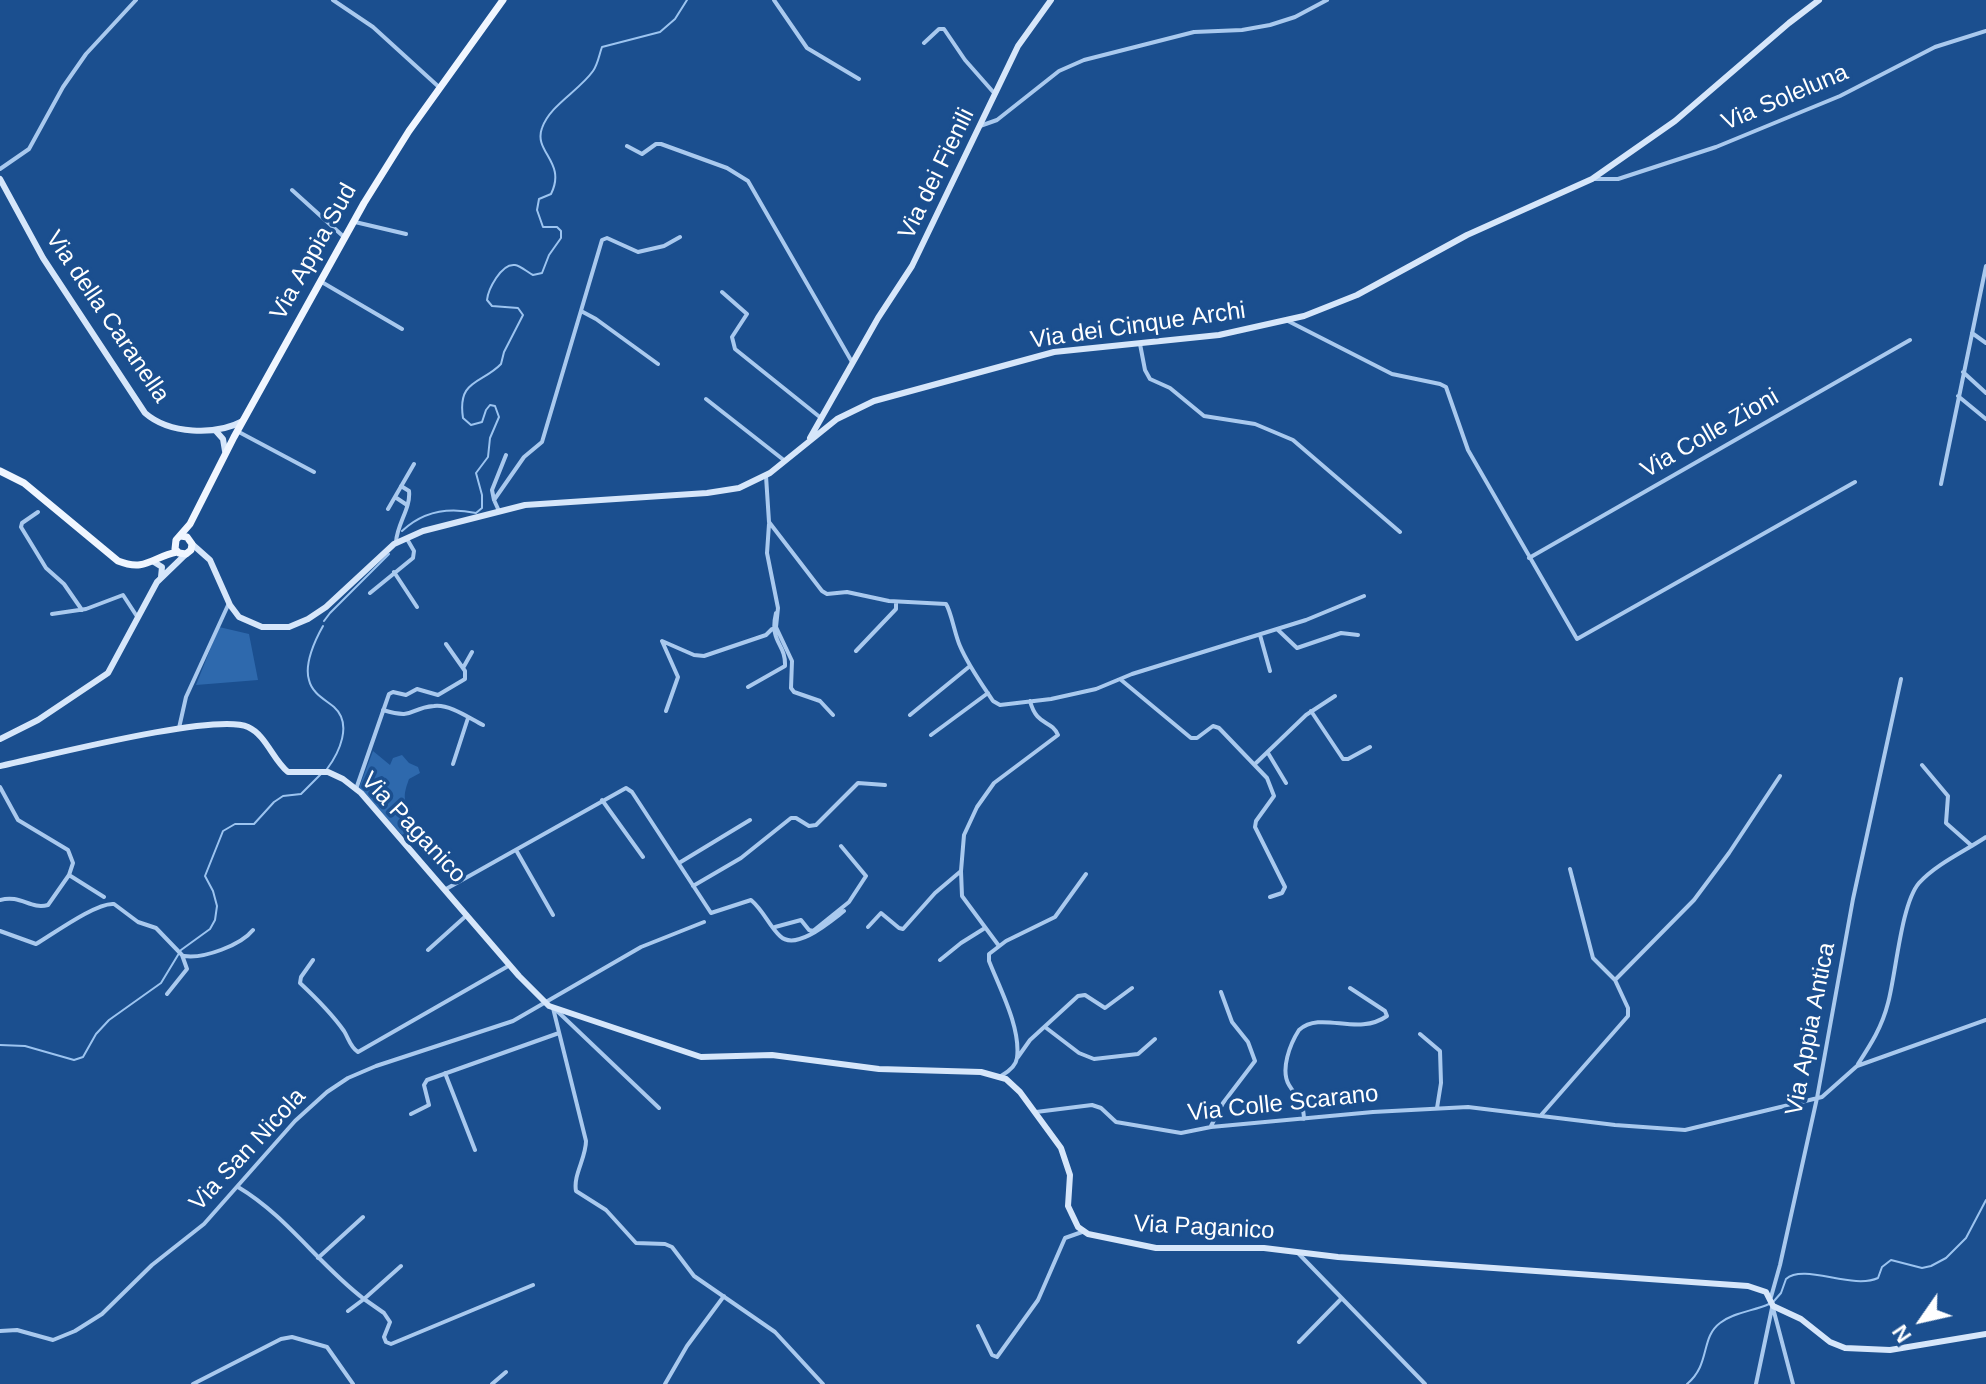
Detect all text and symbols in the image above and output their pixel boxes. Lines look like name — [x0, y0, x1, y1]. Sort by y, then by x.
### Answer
street label: Via Soleluna — [1718, 59, 1852, 137]
street label: Via dei Fienili — [893, 104, 981, 244]
street label: Via Appia Sud — [265, 179, 363, 325]
street label: Via della Caranella — [39, 226, 175, 408]
street label: Via dei Cinque Archi — [1029, 297, 1247, 355]
street label: Via Colle Zioni — [1636, 383, 1784, 485]
street label: Via Paganico — [354, 767, 472, 889]
street label: Via Appia Antica — [1780, 940, 1842, 1118]
street label: Via Colle Scarano — [1186, 1080, 1380, 1128]
street label: Via San Nicola — [184, 1083, 312, 1217]
street label: Via Paganico — [1133, 1210, 1275, 1246]
north arrow — [1882, 1280, 1962, 1360]
text: N — [1887, 1320, 1916, 1347]

